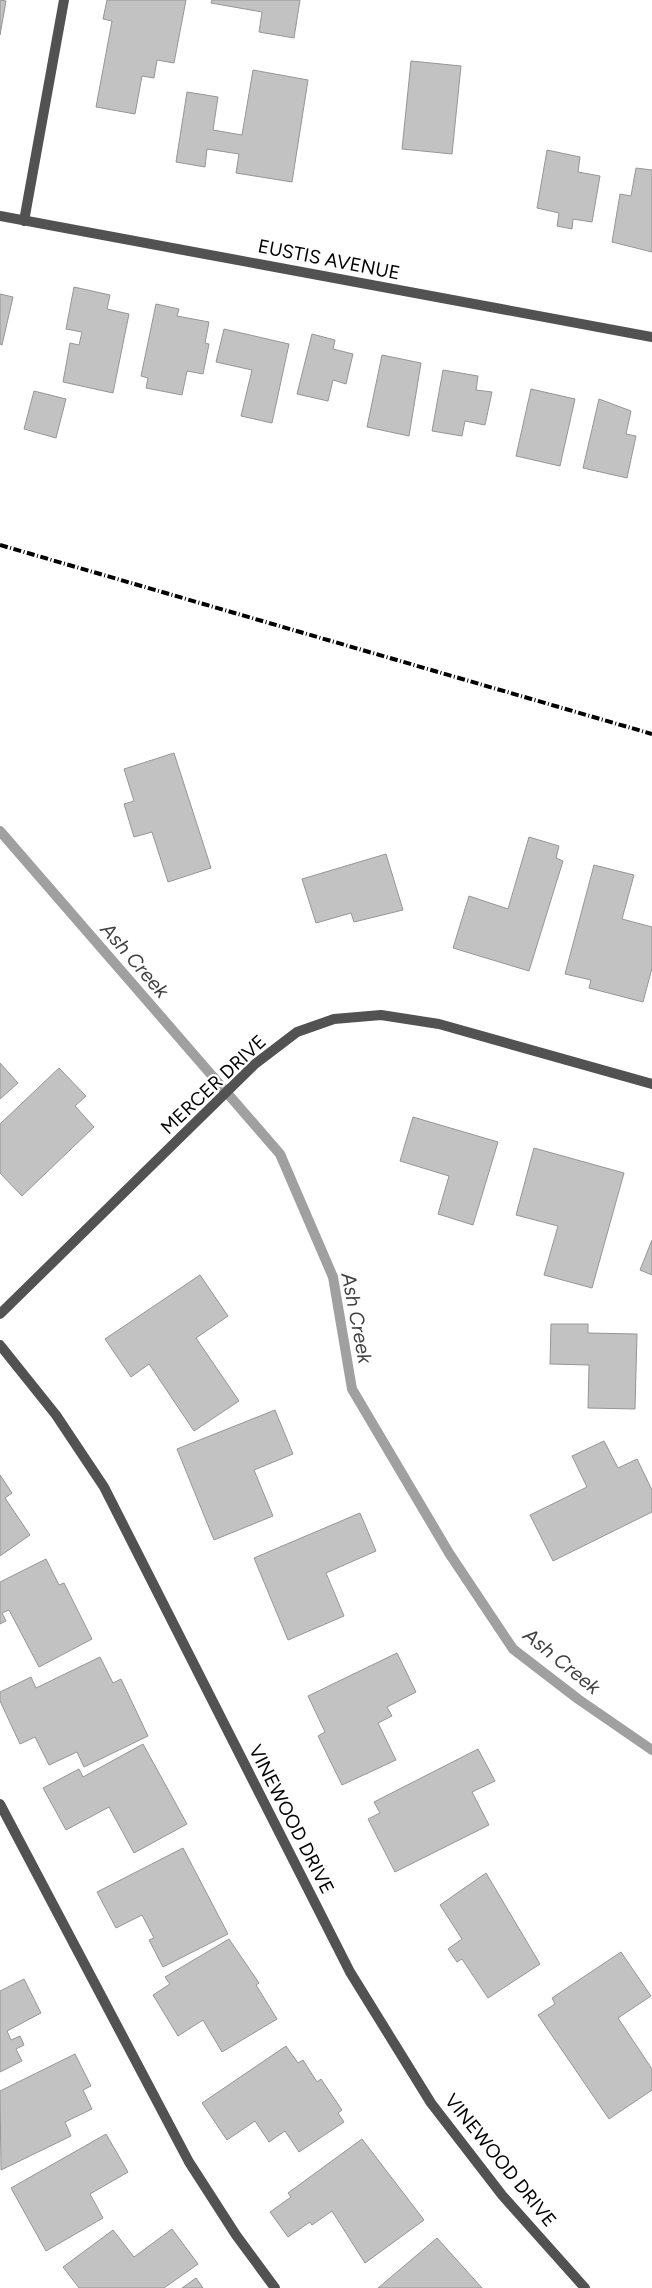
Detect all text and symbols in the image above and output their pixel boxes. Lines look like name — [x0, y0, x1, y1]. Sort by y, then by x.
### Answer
street label: EUSTIS AVENUE — [256, 234, 402, 285]
water label: Ash Creek — [95, 917, 175, 1004]
street label: MERCER DRIVE — [156, 1030, 271, 1139]
water label: Ash Creek — [336, 1270, 378, 1367]
water label: Ash Creek — [518, 1622, 606, 1700]
street label: VINEWOOD DRIVE — [244, 1741, 339, 1898]
street label: VINEWOOD DRIVE — [440, 2089, 561, 2231]

